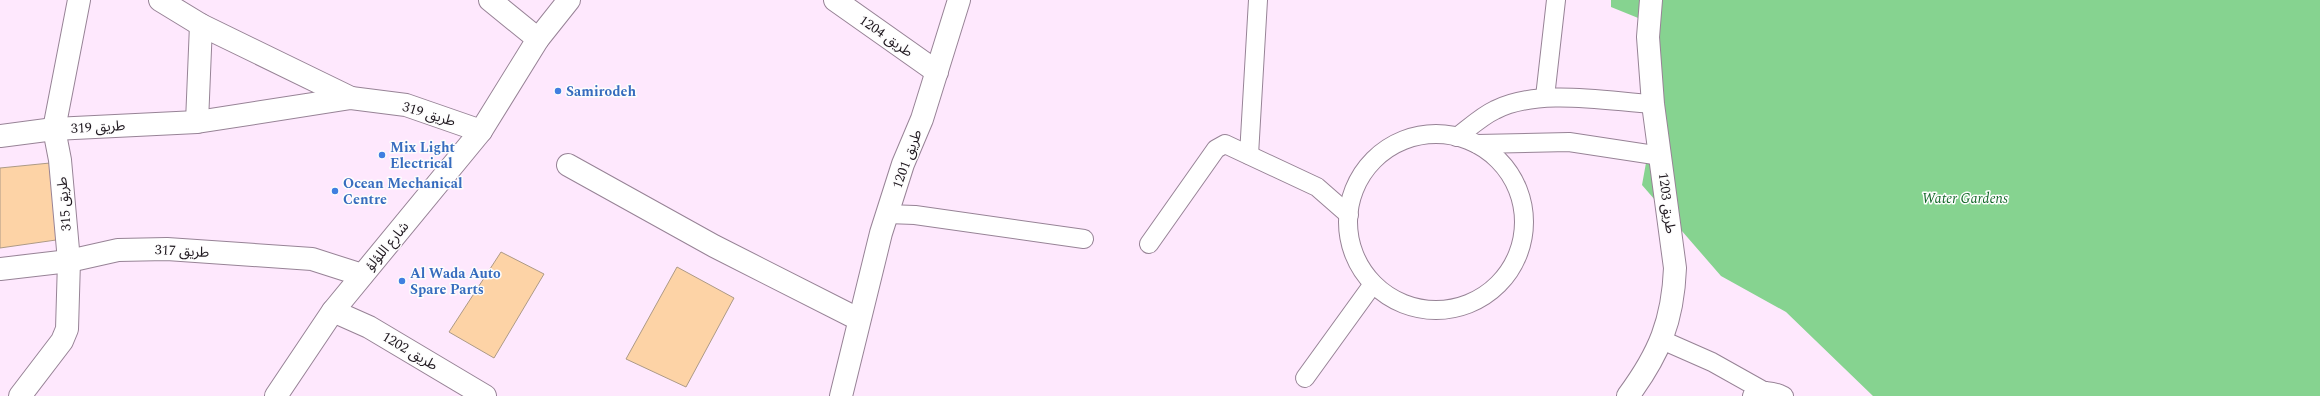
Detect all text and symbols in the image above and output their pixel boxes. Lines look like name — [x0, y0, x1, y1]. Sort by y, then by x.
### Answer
street label: طريق 1204 — [855, 10, 917, 62]
place label: Samirodeh — [566, 81, 636, 102]
marker: Samirodeh — [553, 86, 563, 96]
street label: طريق 319 — [400, 96, 458, 132]
street label: طريق 319 — [70, 115, 126, 139]
street label: طريق 1201 — [887, 126, 927, 192]
place label: Mix Light Electrical — [390, 137, 456, 174]
marker: Mix Light Electrical — [377, 150, 387, 160]
street label: طريق 1203 — [1653, 171, 1681, 235]
place label: Ocean Mechanical Centre — [343, 173, 463, 210]
street label: طريق 315 — [51, 176, 77, 232]
marker: Ocean Mechanical Centre — [330, 186, 340, 196]
park label: Water Gardens — [1922, 188, 2008, 209]
street label: شارع اللؤلؤ — [360, 217, 414, 275]
street label: طريق 317 — [154, 239, 210, 263]
place label: Al Wada Auto Spare Parts — [410, 263, 501, 300]
marker: Al Wada Auto Spare Parts — [397, 276, 407, 286]
street label: طريق 1202 — [378, 326, 442, 376]

